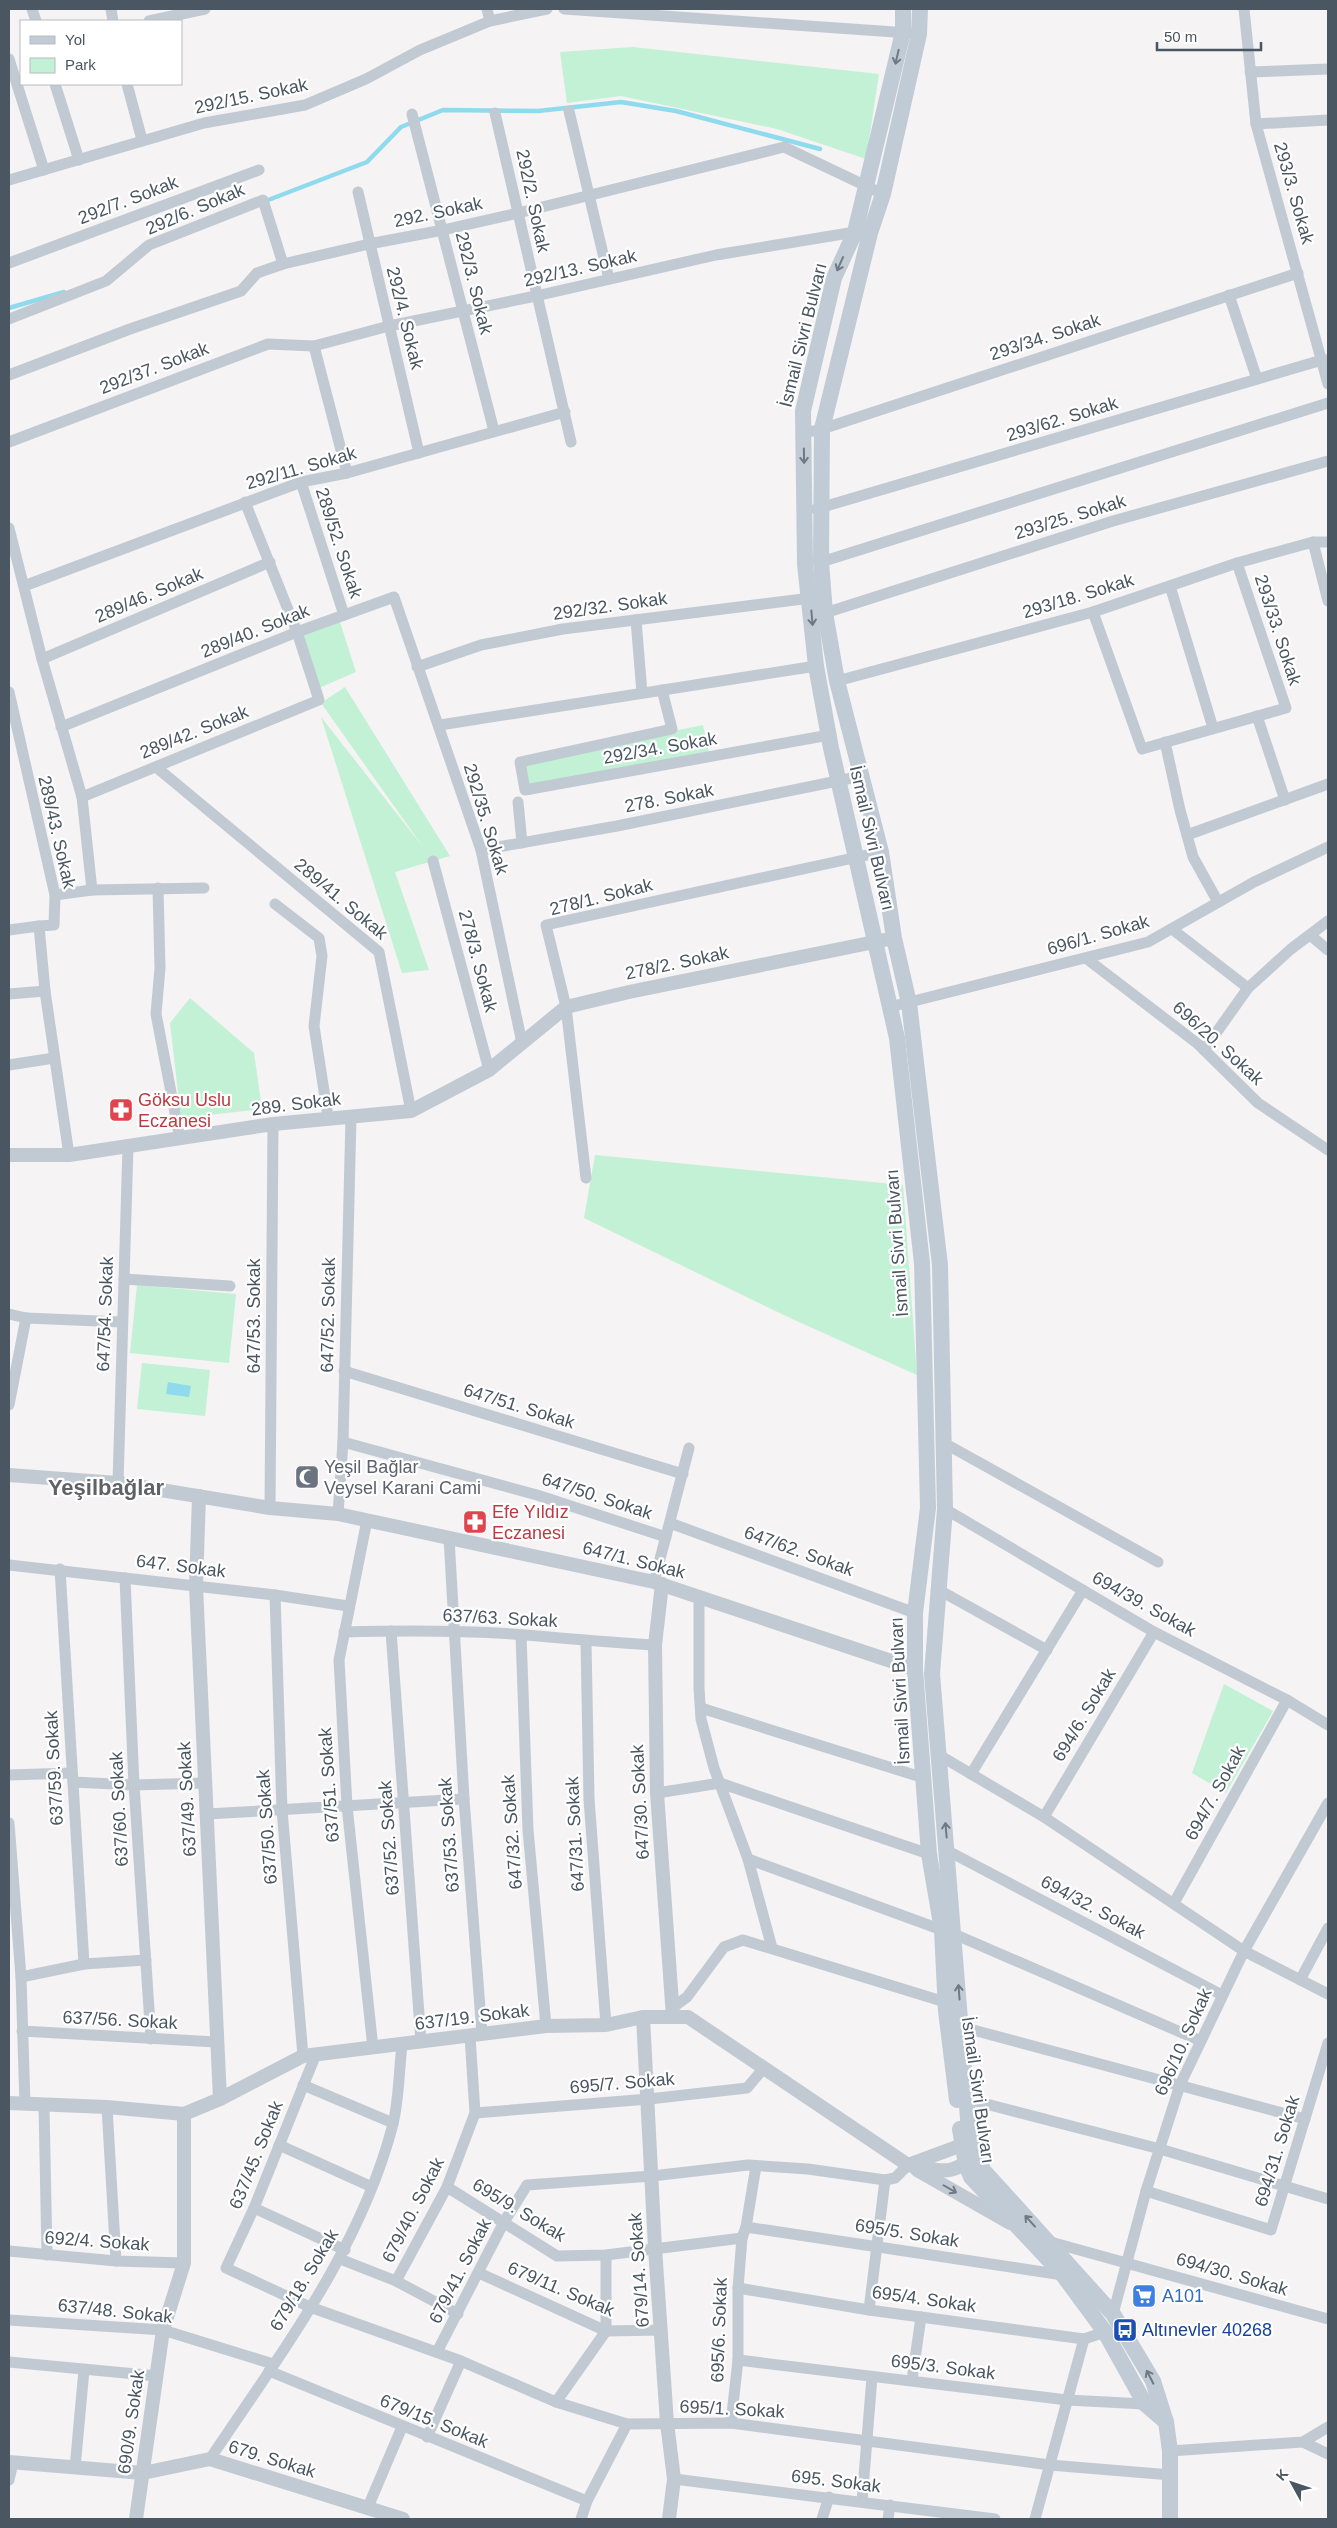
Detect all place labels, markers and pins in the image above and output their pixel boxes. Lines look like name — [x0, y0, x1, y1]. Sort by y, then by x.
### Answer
place label: Göksu Uslu Eczanesi — [138, 1090, 231, 1131]
pharmacy icon: Göksu Uslu Eczanesi — [108, 1097, 134, 1123]
place label: Yeşil Bağlar Veysel Karani Cami — [324, 1457, 481, 1498]
mosque icon: Yeşil Bağlar Veysel Karani Cami — [294, 1464, 320, 1490]
place label: Efe Yıldız Eczanesi — [492, 1502, 569, 1543]
pharmacy icon: Efe Yıldız Eczanesi — [462, 1509, 488, 1535]
supermarket icon: A101 — [1131, 2283, 1157, 2309]
place label: A101 — [1162, 2286, 1204, 2306]
bus stop icon: Altınevler 40268 — [1112, 2317, 1138, 2343]
place label: Altınevler 40268 — [1142, 2320, 1272, 2340]

